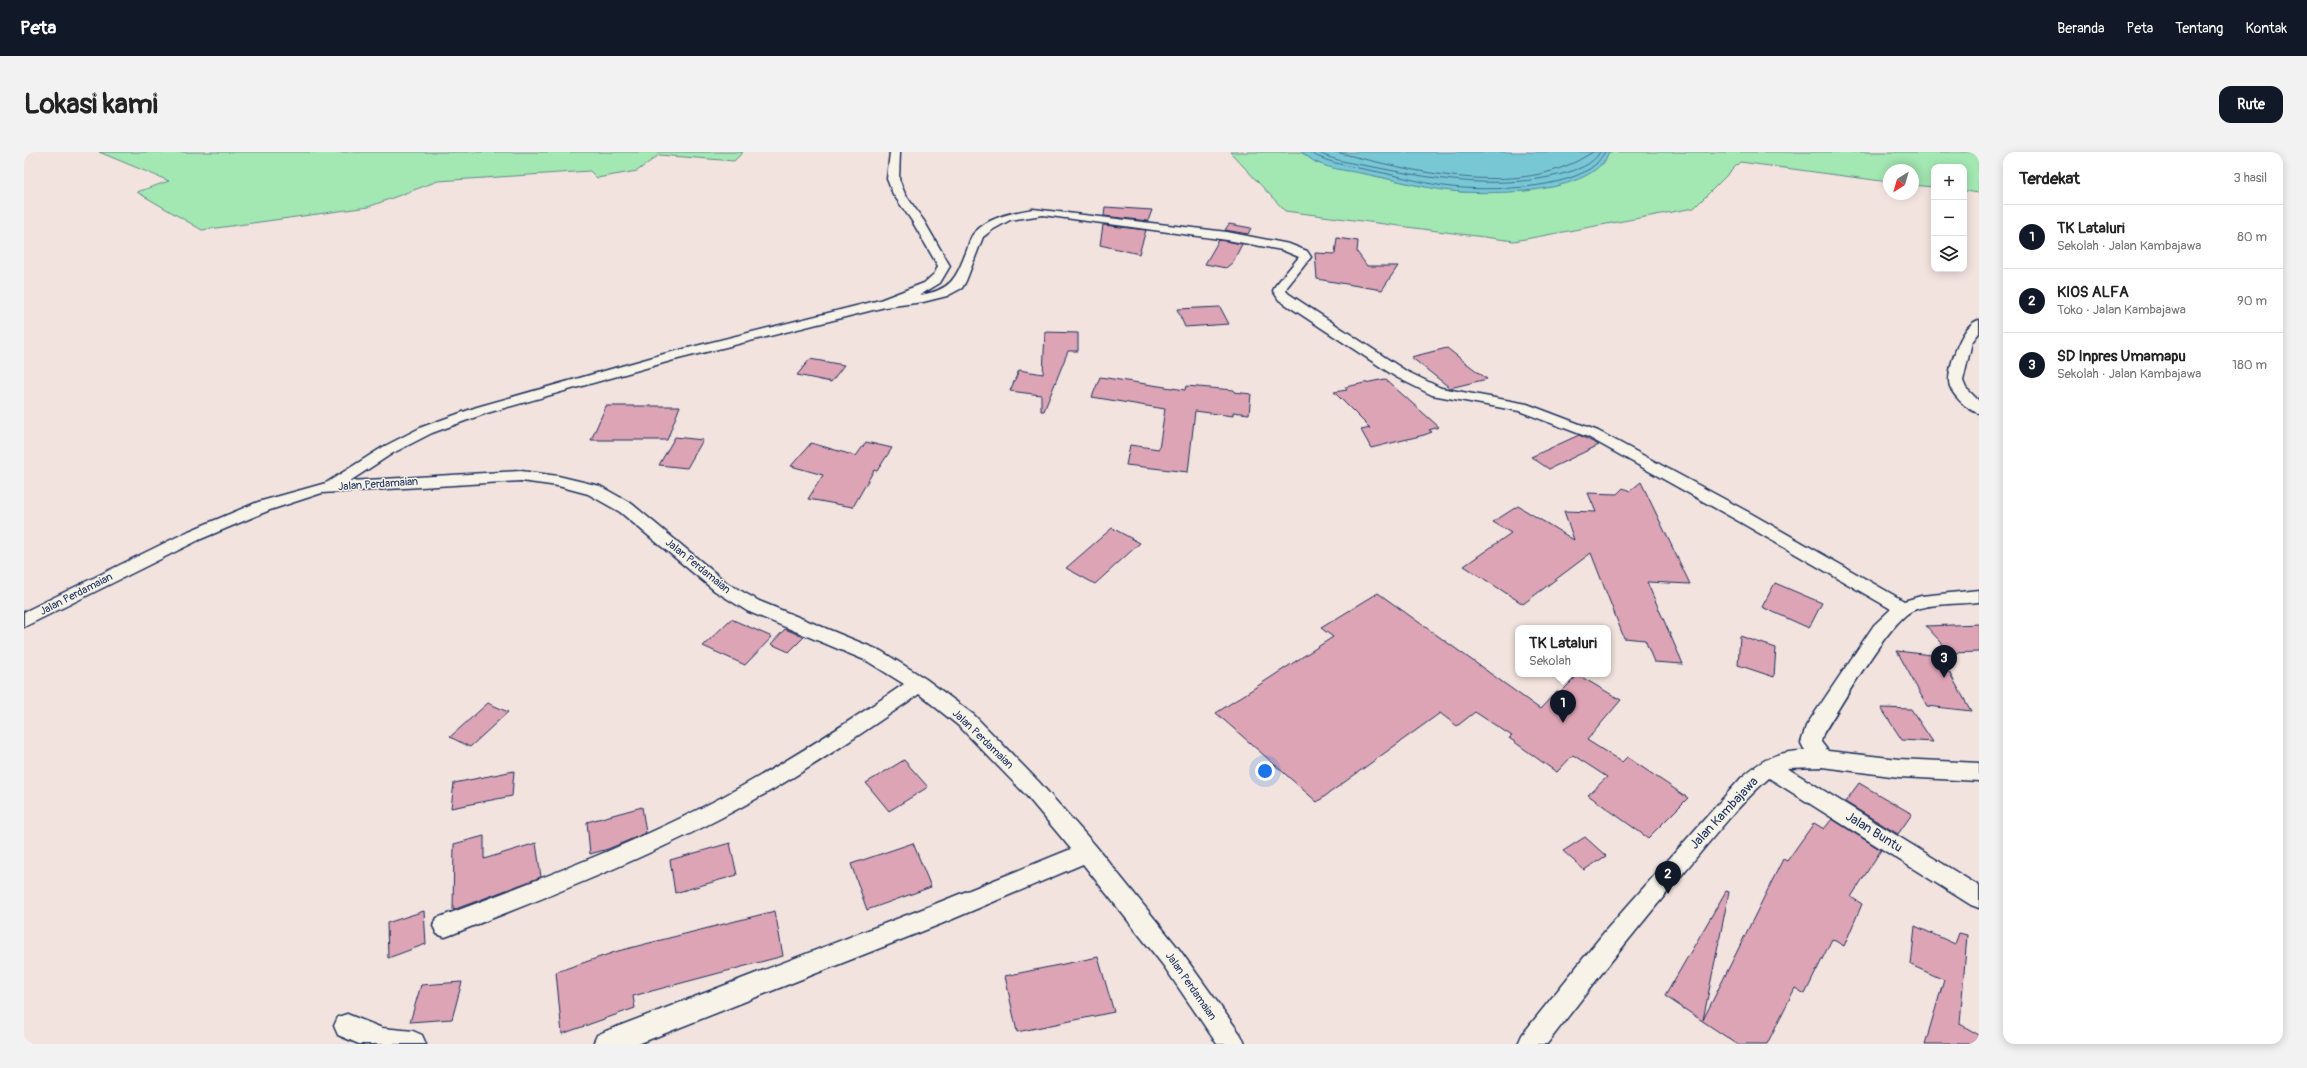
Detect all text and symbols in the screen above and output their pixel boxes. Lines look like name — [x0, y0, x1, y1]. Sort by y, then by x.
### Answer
text: Peta — [20, 16, 56, 40]
text: Beranda — [2057, 20, 2105, 37]
text: Peta — [2127, 20, 2153, 37]
text: Tentang — [2175, 20, 2223, 37]
text: Kontak — [2245, 20, 2287, 37]
button: Rute — [2219, 86, 2283, 123]
text: Lokasi kami — [24, 87, 158, 122]
north arrow — [1883, 164, 1919, 200]
map controls — [1931, 164, 1967, 272]
button: + — [1931, 164, 1967, 200]
text: Terdekat — [2019, 168, 2080, 189]
text: 3 hasil — [2234, 170, 2267, 186]
button: − — [1931, 200, 1967, 236]
text: TK Lataluri — [2057, 219, 2125, 238]
text: 1 — [2029, 229, 2035, 245]
text: 80 m — [2237, 229, 2267, 245]
button: layers — [1931, 236, 1967, 272]
text: Sekolah · Jalan Kambajawa — [2057, 238, 2201, 254]
text: KIOS ALFA — [2057, 283, 2129, 302]
text: 2 — [2028, 293, 2036, 309]
text: 90 m — [2237, 293, 2267, 309]
text: Toko · Jalan Kambajawa — [2057, 302, 2186, 318]
text: SD Inpres Umamapu — [2057, 347, 2186, 366]
text: 3 — [2028, 357, 2036, 373]
text: 180 m — [2232, 357, 2267, 373]
text: Sekolah · Jalan Kambajawa — [2057, 366, 2201, 382]
street label: Jalan Perdamaian — [338, 475, 418, 493]
street label: Jalan Perdamaian — [663, 536, 733, 596]
street label: Jalan Perdamaian — [37, 570, 115, 618]
popup — [1515, 625, 1611, 677]
text: TK Lataluri — [1529, 634, 1597, 653]
pin: 3 — [1931, 645, 1957, 678]
text: Sekolah — [1529, 653, 1571, 669]
pin: 1 — [1550, 690, 1576, 723]
street label: Jalan Perdamaian — [950, 707, 1016, 771]
your location — [1255, 761, 1275, 781]
street label: Jalan Kambajawa — [1686, 774, 1762, 852]
street label: Jalan Buntu — [1843, 808, 1905, 856]
pin: 2 — [1655, 861, 1681, 894]
street label: Jalan Perdamaian — [1163, 950, 1219, 1022]

